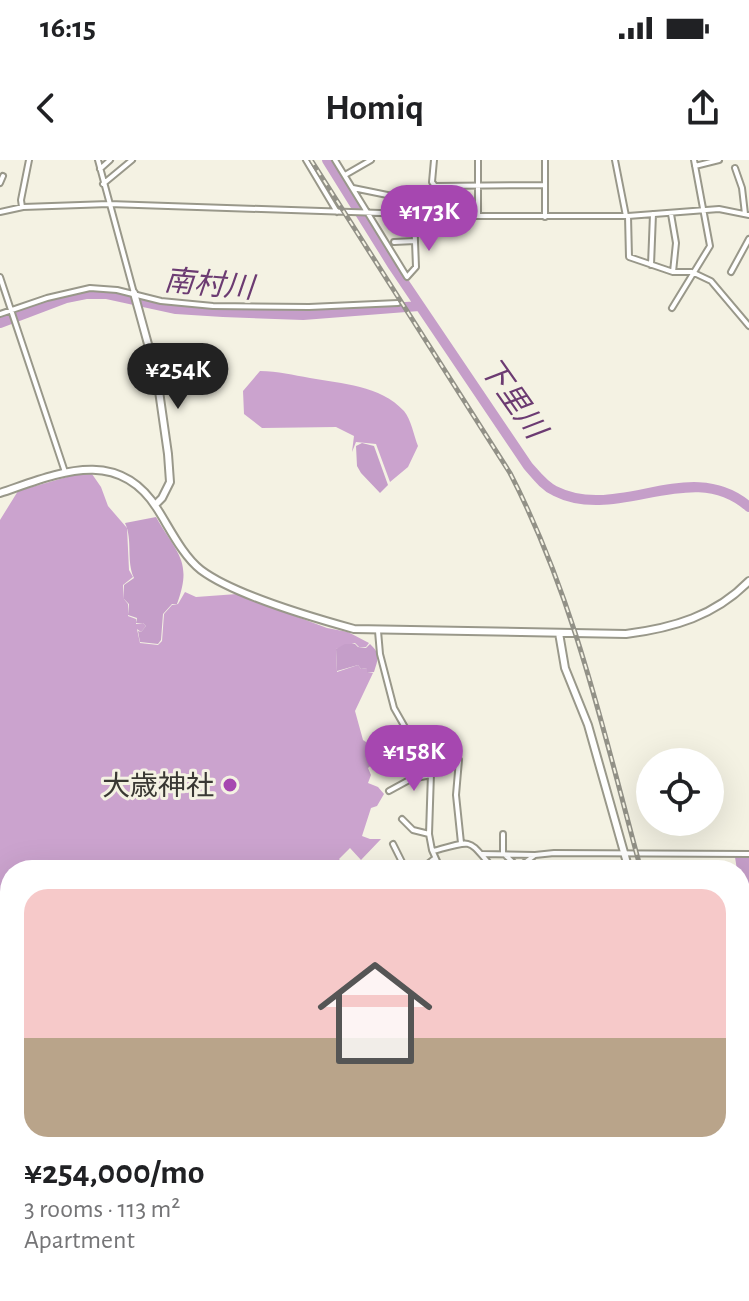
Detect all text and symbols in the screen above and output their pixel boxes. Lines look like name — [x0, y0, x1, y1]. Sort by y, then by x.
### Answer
text: 16:15 — [40, 13, 96, 43]
icon: back — [24, 86, 68, 130]
icon: share — [681, 86, 725, 130]
text: Homiq — [325, 90, 424, 126]
pin: ¥173K — [373, 185, 485, 253]
text: ¥173K — [399, 198, 459, 224]
water label: 南村川 — [163, 264, 258, 304]
pin: ¥254K — [122, 343, 234, 411]
water label: 下里川 — [474, 353, 552, 446]
text: ¥254K — [145, 356, 211, 382]
pin: ¥158K — [358, 725, 470, 793]
text: ¥158K — [383, 738, 445, 764]
map controls — [636, 748, 724, 836]
button: locate — [636, 748, 724, 836]
place label: 大歳神社 — [102, 771, 214, 801]
marker: 大歳神社 — [221, 776, 239, 794]
icon: home — [303, 941, 447, 1085]
text: ¥254,000/mo — [24, 1156, 205, 1190]
text: 3 rooms · 113 m² — [24, 1196, 180, 1222]
text: Apartment — [24, 1227, 135, 1253]

